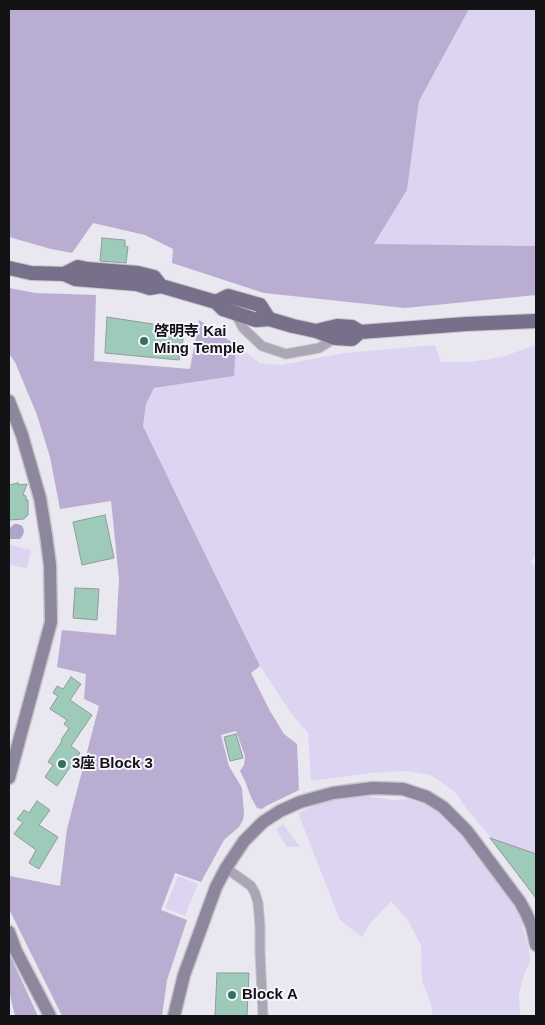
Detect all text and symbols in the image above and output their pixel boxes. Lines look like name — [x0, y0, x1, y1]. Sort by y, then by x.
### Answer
place label: 啓明寺 Kai Ming Temple — [154, 323, 245, 358]
marker: 啓明寺 Kai Ming Temple — [138, 335, 150, 347]
place label: 3座 Block 3 — [72, 755, 153, 773]
marker: 3座 Block 3 — [56, 758, 68, 770]
place label: Block A — [242, 986, 298, 1004]
marker: Block A — [226, 989, 238, 1001]

